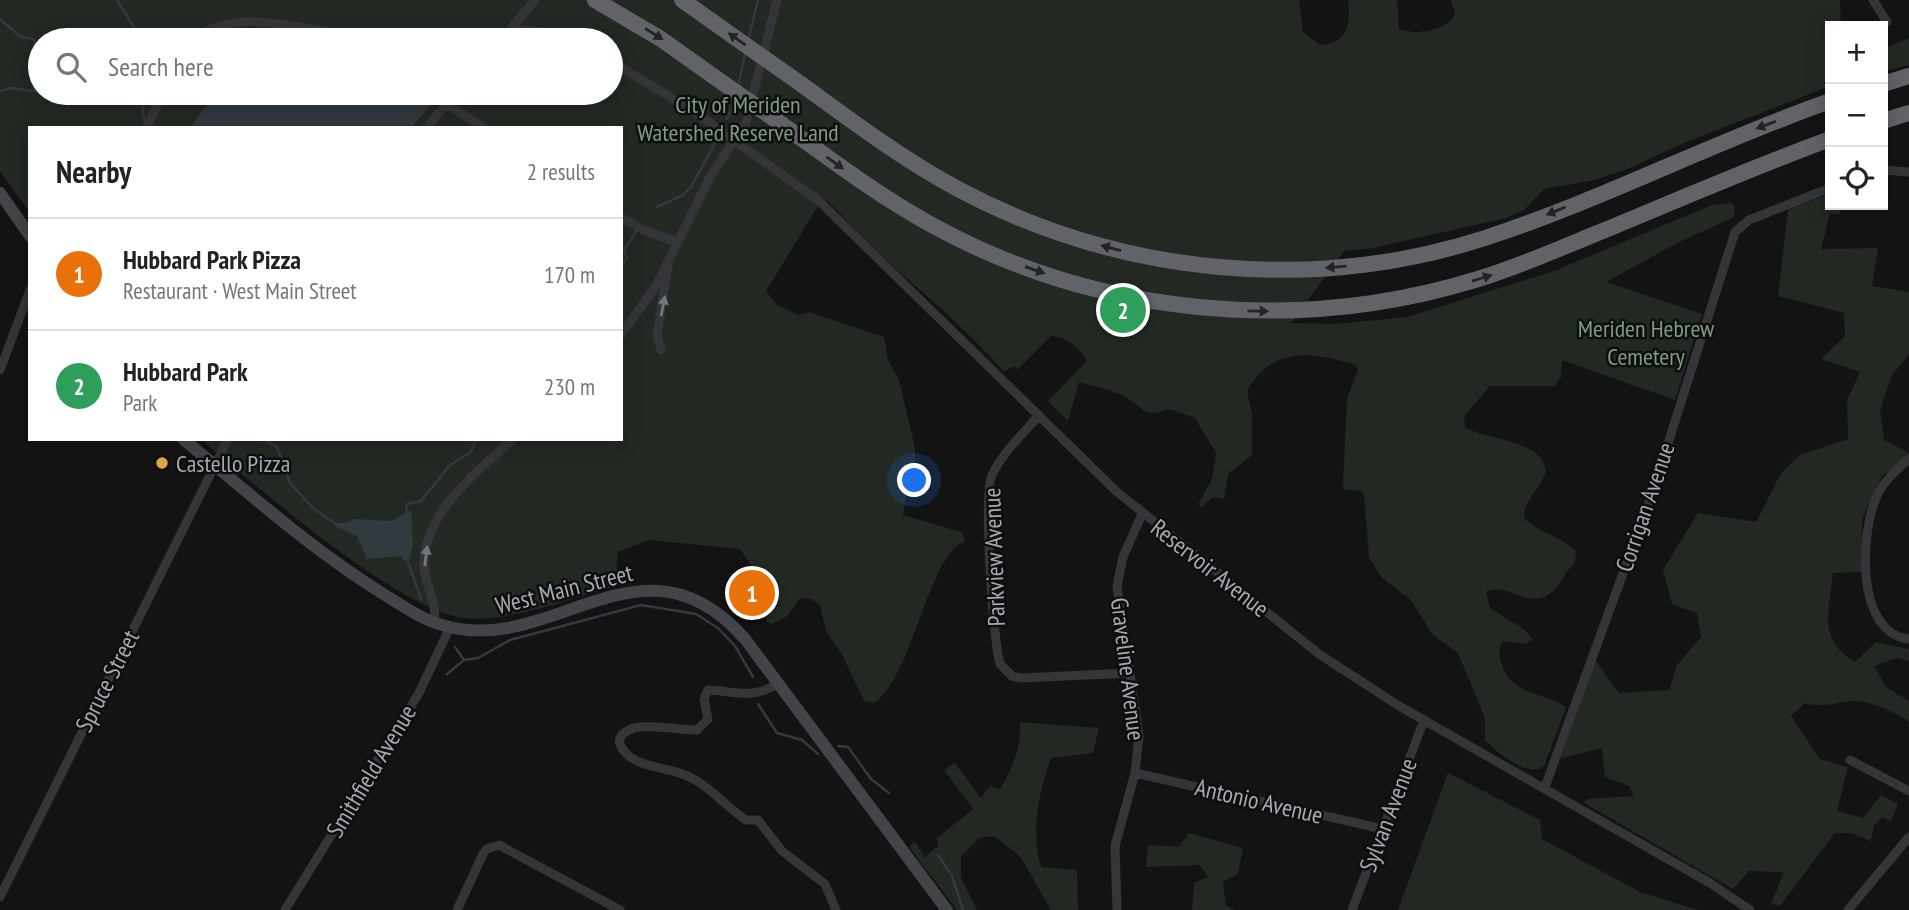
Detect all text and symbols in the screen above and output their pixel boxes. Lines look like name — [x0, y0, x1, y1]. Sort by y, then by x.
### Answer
map controls — [1825, 21, 1888, 210]
button: + — [1825, 21, 1888, 84]
search box — [28, 28, 623, 105]
one-way arrow — [644, 28, 663, 41]
one-way arrow — [728, 32, 746, 46]
icon: search — [52, 48, 90, 86]
text: Search here — [108, 50, 214, 83]
button: − — [1825, 84, 1888, 147]
park label: City of Meriden Watershed Reserve Land — [637, 89, 839, 148]
one-way arrow — [1756, 120, 1777, 131]
button: locate — [1825, 147, 1888, 210]
text: Nearby — [56, 152, 131, 191]
one-way arrow — [826, 156, 844, 170]
text: 2 results — [527, 157, 595, 186]
one-way arrow — [1545, 206, 1566, 217]
one-way arrow — [1100, 242, 1122, 253]
text: Hubbard Park Pizza — [123, 243, 301, 276]
text: 1 — [74, 260, 85, 289]
text: 170 m — [544, 260, 595, 289]
one-way arrow — [1325, 262, 1347, 273]
one-way arrow — [1024, 265, 1045, 276]
one-way arrow — [1472, 272, 1493, 283]
text: Restaurant · West Main Street — [123, 276, 357, 305]
pin: 2 — [1100, 284, 1146, 336]
one-way arrow — [658, 295, 669, 317]
one-way arrow — [1247, 305, 1269, 316]
park label: Meriden Hebrew Cemetery — [1578, 313, 1715, 372]
text: Hubbard Park — [123, 355, 248, 388]
text: 2 — [74, 372, 85, 401]
text: 230 m — [544, 372, 595, 401]
text: Park — [123, 388, 157, 417]
street label: Corrigan Avenue — [1608, 438, 1682, 576]
place label: Castello Pizza — [176, 448, 290, 479]
marker: Castello Pizza — [154, 455, 170, 471]
your location — [897, 463, 931, 497]
street label: Parkview Avenue — [976, 487, 1012, 627]
street label: Reservoir Avenue — [1145, 512, 1275, 624]
one-way arrow — [421, 545, 432, 567]
street label: West Main Street — [492, 557, 636, 621]
pin: 1 — [729, 567, 775, 619]
street label: Graveline Avenue — [1104, 596, 1152, 742]
street label: Spruce Street — [68, 624, 146, 737]
street label: Smithfield Avenue — [319, 699, 423, 843]
street label: Sylvan Avenue — [1352, 754, 1424, 876]
street label: Antonio Avenue — [1192, 771, 1326, 831]

